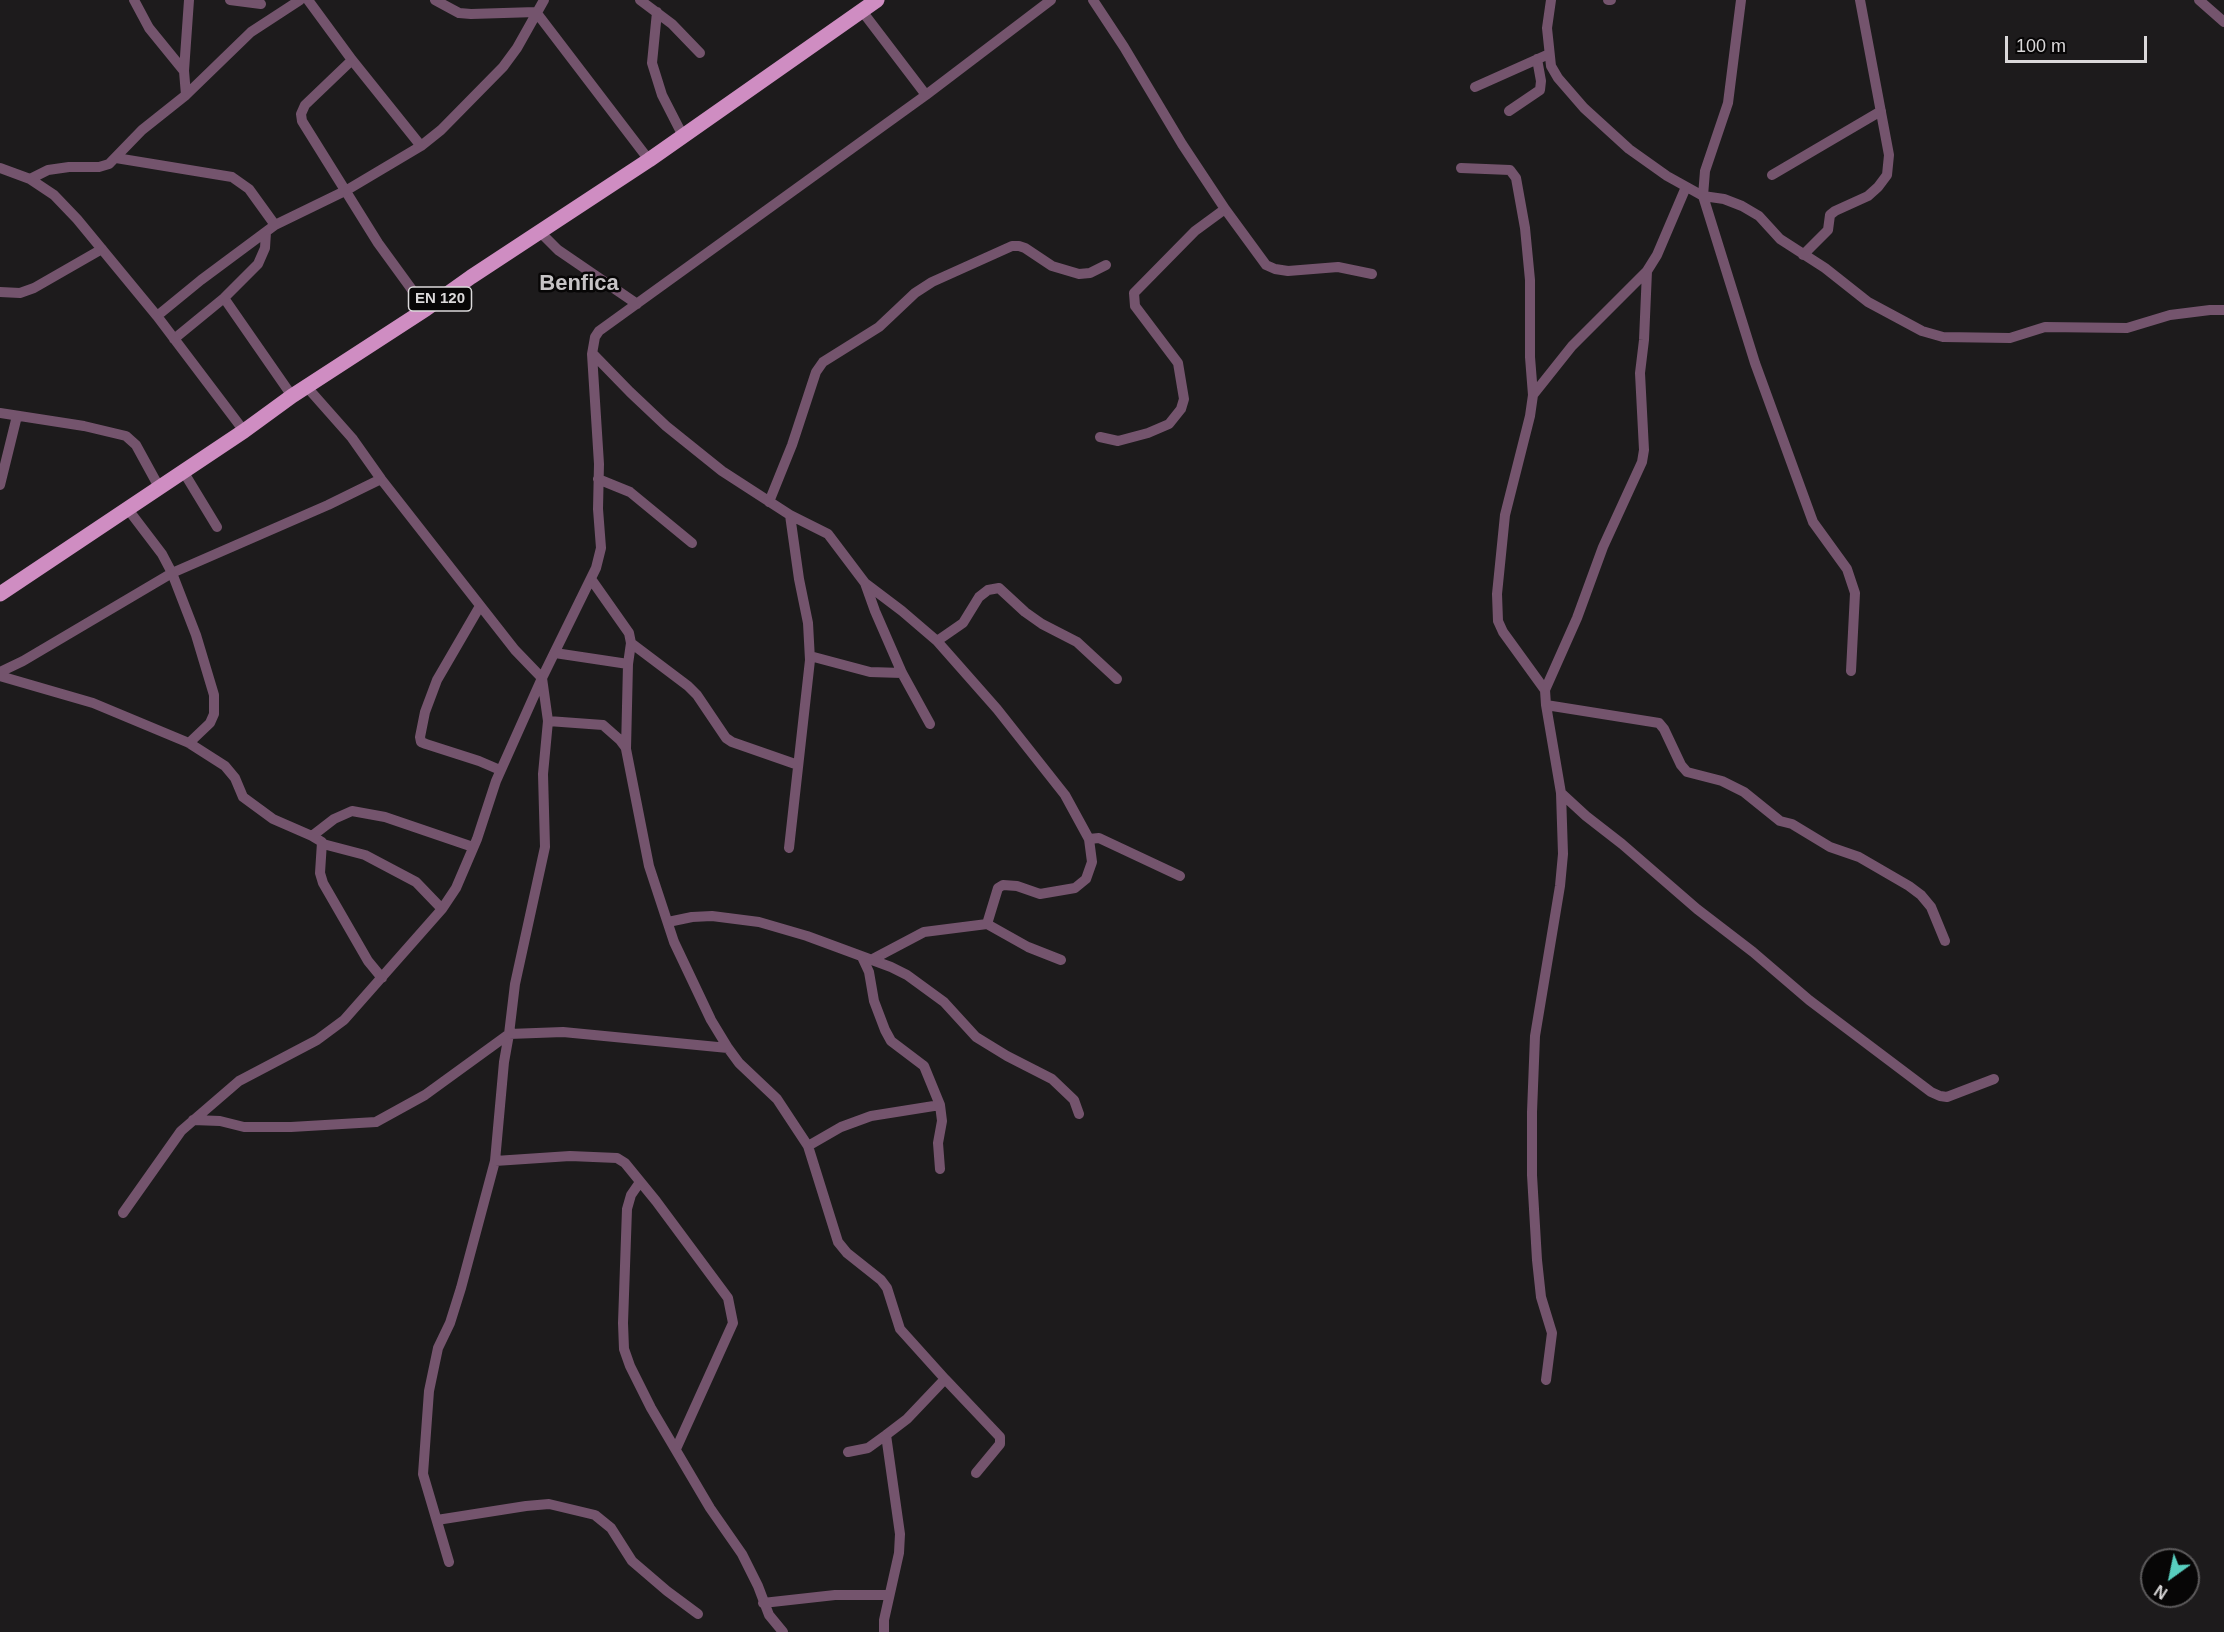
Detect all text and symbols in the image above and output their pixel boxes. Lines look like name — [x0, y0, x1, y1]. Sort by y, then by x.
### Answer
scale bar — [2008, 24, 2150, 62]
text: 100 m — [2016, 36, 2066, 56]
district label: Benfica — [539, 271, 619, 297]
road number: EN 120 — [408, 287, 472, 311]
north arrow — [2140, 1548, 2200, 1608]
text: N — [2152, 1582, 2170, 1602]

